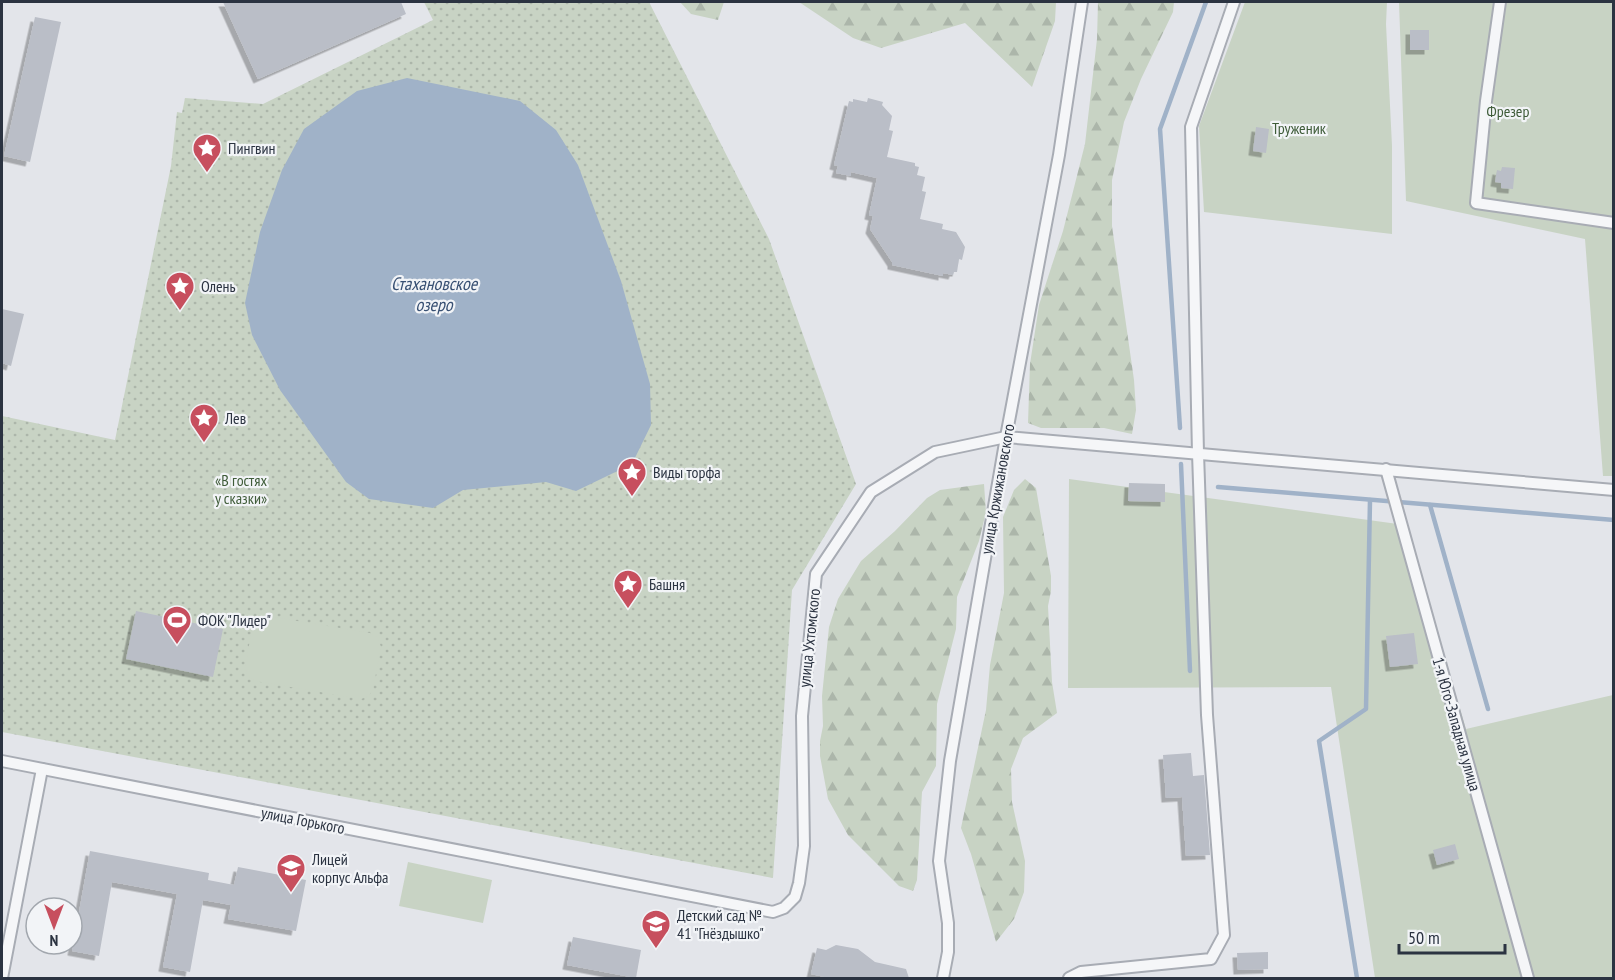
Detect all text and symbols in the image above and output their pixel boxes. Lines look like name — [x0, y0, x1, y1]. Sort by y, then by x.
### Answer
park label: Фрезер — [1487, 101, 1529, 121]
park label: Труженик — [1272, 118, 1327, 138]
place icon: Пингвин — [191, 132, 223, 174]
place label: Пингвин — [228, 138, 276, 158]
place icon: Олень — [164, 270, 196, 312]
water label: Стахановское озеро — [391, 272, 479, 316]
place label: Олень — [201, 276, 235, 296]
place icon: Лев — [188, 402, 220, 444]
place label: Лев — [224, 408, 246, 428]
street label: улица Кржижановского — [976, 422, 1018, 556]
place icon: Виды торфа — [616, 456, 648, 498]
place label: Виды торфа — [653, 462, 721, 482]
park label: «В гостях у сказки» — [215, 470, 267, 508]
place icon: Башня — [612, 568, 644, 610]
place label: Башня — [649, 574, 685, 594]
street label: улица Ухтомского — [794, 587, 824, 688]
sports icon: ФОК "Лидер" — [161, 604, 193, 646]
place label: ФОК "Лидер" — [198, 610, 271, 630]
street label: 1-я Юго-Западная улица — [1428, 655, 1486, 793]
street label: улица Горького — [259, 802, 347, 838]
place label: Лицей корпус Альфа — [311, 849, 388, 887]
school or university icon: Лицей корпус Альфа — [275, 852, 307, 894]
north arrow — [24, 896, 84, 956]
place label: Детский сад № 41 "Гнёздышко" — [677, 905, 764, 943]
school or university icon: Детский сад № 41 "Гнёздышко" — [640, 908, 672, 950]
scale bar — [1399, 917, 1506, 955]
text: 50 m — [1408, 926, 1440, 949]
text: N — [50, 931, 58, 951]

